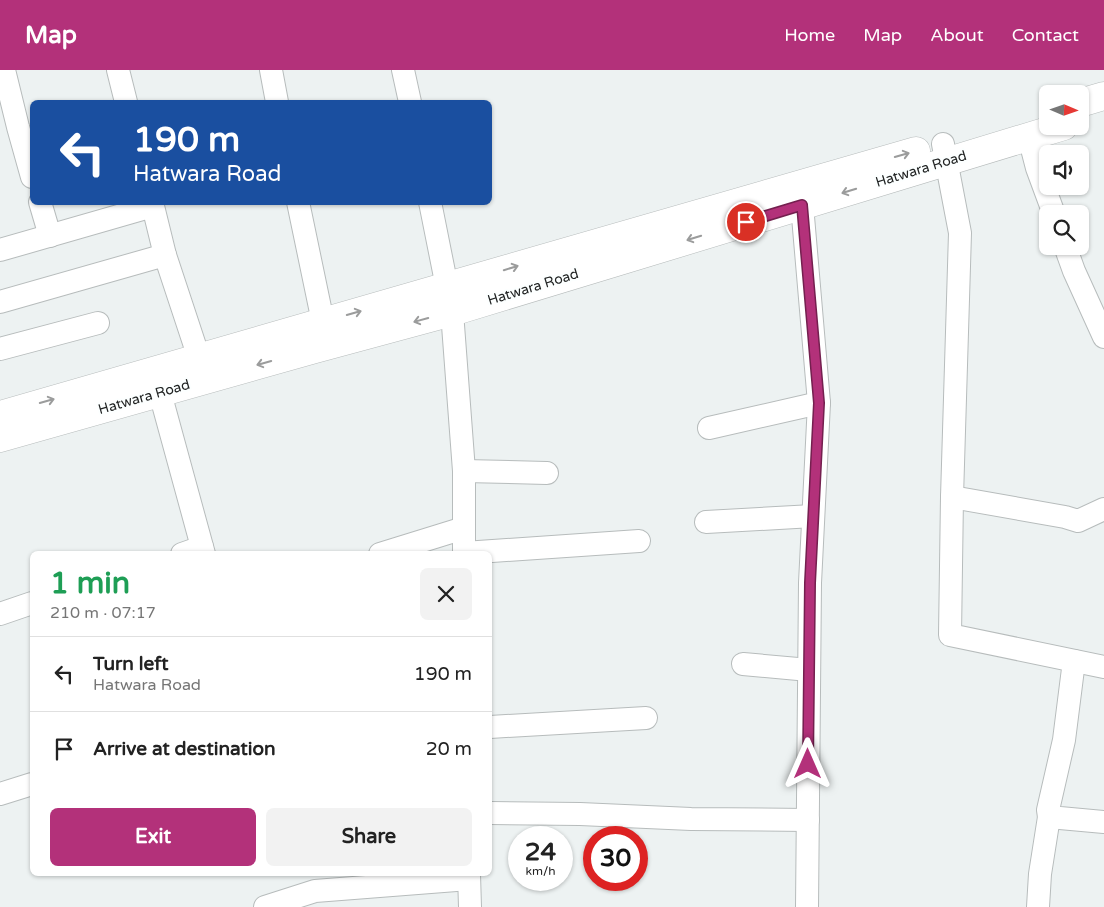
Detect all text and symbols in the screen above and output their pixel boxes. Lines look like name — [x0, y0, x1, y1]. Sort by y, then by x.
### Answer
text: Map — [25, 21, 77, 50]
text: Home — [784, 24, 835, 46]
text: Map — [863, 24, 902, 46]
text: About — [930, 24, 984, 46]
text: Contact — [1012, 24, 1079, 46]
north arrow — [1039, 85, 1089, 135]
map controls — [1039, 85, 1089, 255]
text: 190 m — [133, 119, 240, 161]
icon: left — [50, 120, 115, 185]
button: sound — [1039, 145, 1089, 195]
street label: Hatwara Road — [873, 147, 969, 191]
one-way arrow — [894, 150, 910, 159]
text: Hatwara Road — [133, 161, 281, 187]
one-way arrow — [842, 186, 858, 196]
pin — [725, 201, 767, 243]
button: search — [1039, 205, 1089, 255]
icon: arrive — [732, 208, 760, 236]
one-way arrow — [686, 233, 702, 243]
one-way arrow — [502, 263, 518, 273]
street label: Hatwara Road — [485, 265, 581, 309]
one-way arrow — [346, 308, 362, 318]
one-way arrow — [413, 316, 429, 325]
one-way arrow — [257, 359, 273, 369]
street label: Hatwara Road — [96, 376, 192, 418]
one-way arrow — [38, 395, 54, 405]
text: 1 min — [50, 565, 130, 602]
button: close — [420, 568, 472, 620]
text: 210 m · 07:17 — [50, 603, 156, 623]
text: Turn left — [93, 653, 169, 675]
icon: left — [50, 660, 78, 688]
text: 190 m — [414, 663, 472, 685]
text: Hatwara Road — [93, 675, 201, 695]
icon: arrive — [50, 735, 78, 763]
position arrow — [781, 737, 833, 789]
text: Arrive at destination — [93, 738, 276, 760]
text: 20 m — [426, 738, 472, 760]
button: Exit — [50, 808, 256, 866]
button: Share — [266, 808, 472, 866]
speed limit sign: 30 — [583, 826, 648, 891]
text: 24 — [525, 837, 556, 867]
text: km/h — [525, 864, 556, 878]

